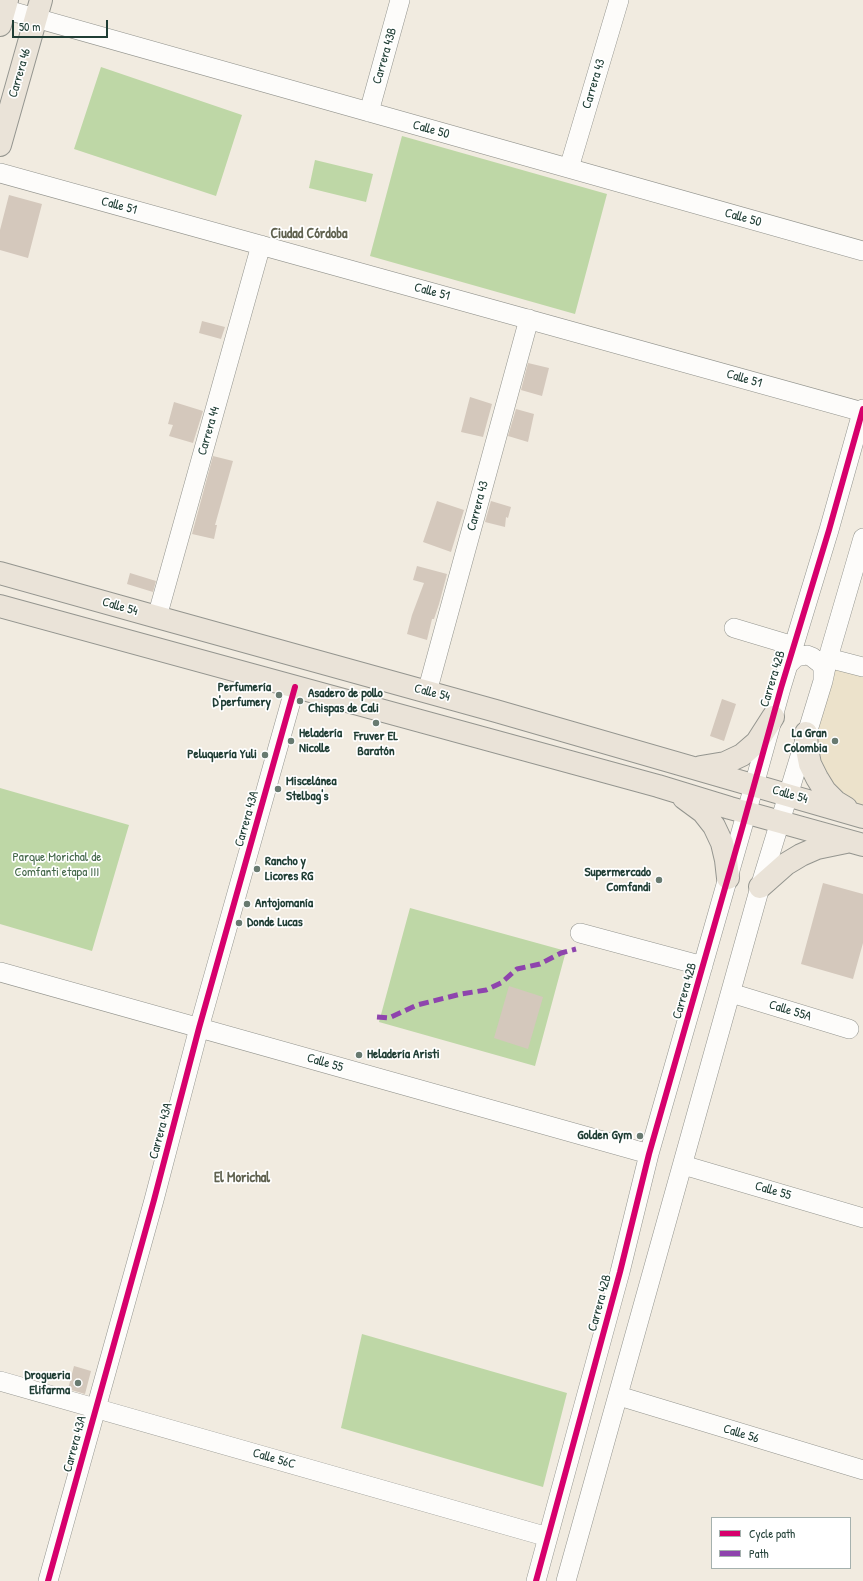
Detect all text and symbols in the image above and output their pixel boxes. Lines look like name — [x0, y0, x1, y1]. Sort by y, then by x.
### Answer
scale bar — [14, 12, 110, 38]
text: 50 m — [19, 18, 40, 35]
street label: Carrera 43B — [370, 26, 400, 86]
street label: Carrera 46 — [6, 47, 34, 99]
street label: Carrera 43 — [579, 57, 609, 111]
street label: Calle 50 — [411, 117, 451, 143]
street label: Calle 51 — [99, 194, 139, 218]
street label: Calle 50 — [723, 205, 763, 231]
district label: Ciudad Córdoba — [270, 226, 348, 242]
street label: Calle 51 — [412, 280, 452, 304]
street label: Calle 51 — [724, 367, 764, 391]
street label: Carrera 44 — [195, 405, 223, 457]
street label: Carrera 43 — [464, 479, 492, 533]
street label: Calle 54 — [100, 594, 140, 620]
street label: Carrera 42B — [757, 649, 789, 709]
place label: Perfumería D'perfumery — [213, 680, 271, 711]
street label: Calle 54 — [412, 681, 452, 705]
place label: Asadero de pollo Chispas de Cali — [308, 686, 383, 717]
marker: Perfumería D'perfumery — [274, 690, 284, 700]
marker: Asadero de pollo Chispas de Cali — [295, 696, 305, 706]
marker: Fruver EL Baratón — [371, 718, 381, 728]
place label: Heladería Nicolle — [299, 726, 342, 757]
place label: La Gran Colombia — [784, 726, 827, 757]
place label: Fruver EL Baratón — [354, 729, 398, 760]
marker: Heladería Nicolle — [286, 736, 296, 746]
marker: La Gran Colombia — [830, 736, 840, 746]
place label: Peluquería Yuli — [187, 747, 257, 763]
marker: Peluquería Yuli — [260, 750, 270, 760]
place label: Miscelánea Stelbag's — [286, 774, 337, 805]
street label: Calle 54 — [770, 782, 810, 808]
marker: Miscelánea Stelbag's — [273, 784, 283, 794]
street label: Carrera 43A — [232, 789, 262, 849]
park label: Parque Morichal de Comfanti etapa III — [13, 850, 101, 881]
place label: Rancho y Licores RG — [265, 854, 313, 885]
marker: Rancho y Licores RG — [252, 864, 262, 874]
place label: Supermercado Comfandi — [585, 865, 651, 896]
marker: Supermercado Comfandi — [654, 875, 664, 885]
place label: Antojomanía — [255, 896, 313, 912]
marker: Antojomanía — [242, 899, 252, 909]
place label: Donde Lucas — [247, 915, 303, 931]
marker: Donde Lucas — [234, 918, 244, 928]
street label: Carrera 42B — [670, 961, 700, 1021]
street label: Calle 55A — [767, 997, 813, 1025]
place label: Heladería Aristi — [367, 1047, 440, 1063]
street label: Calle 55 — [305, 1050, 345, 1076]
marker: Heladería Aristi — [354, 1050, 364, 1060]
street label: Carrera 43A — [146, 1101, 176, 1161]
place label: Golden Gym — [577, 1128, 632, 1144]
marker: Golden Gym — [635, 1131, 645, 1141]
district label: El Morichal — [214, 1170, 270, 1186]
street label: Calle 55 — [753, 1178, 793, 1204]
street label: Carrera 42B — [585, 1273, 615, 1333]
place label: Drogueria Elifarma — [24, 1368, 70, 1399]
marker: Drogueria Elifarma — [73, 1378, 83, 1388]
street label: Carrera 43A — [60, 1414, 90, 1474]
street label: Calle 56 — [721, 1421, 761, 1447]
street label: Calle 56C — [251, 1445, 297, 1473]
legend — [711, 1517, 851, 1569]
text: Cycle path — [749, 1525, 795, 1542]
text: Path — [749, 1545, 769, 1562]

